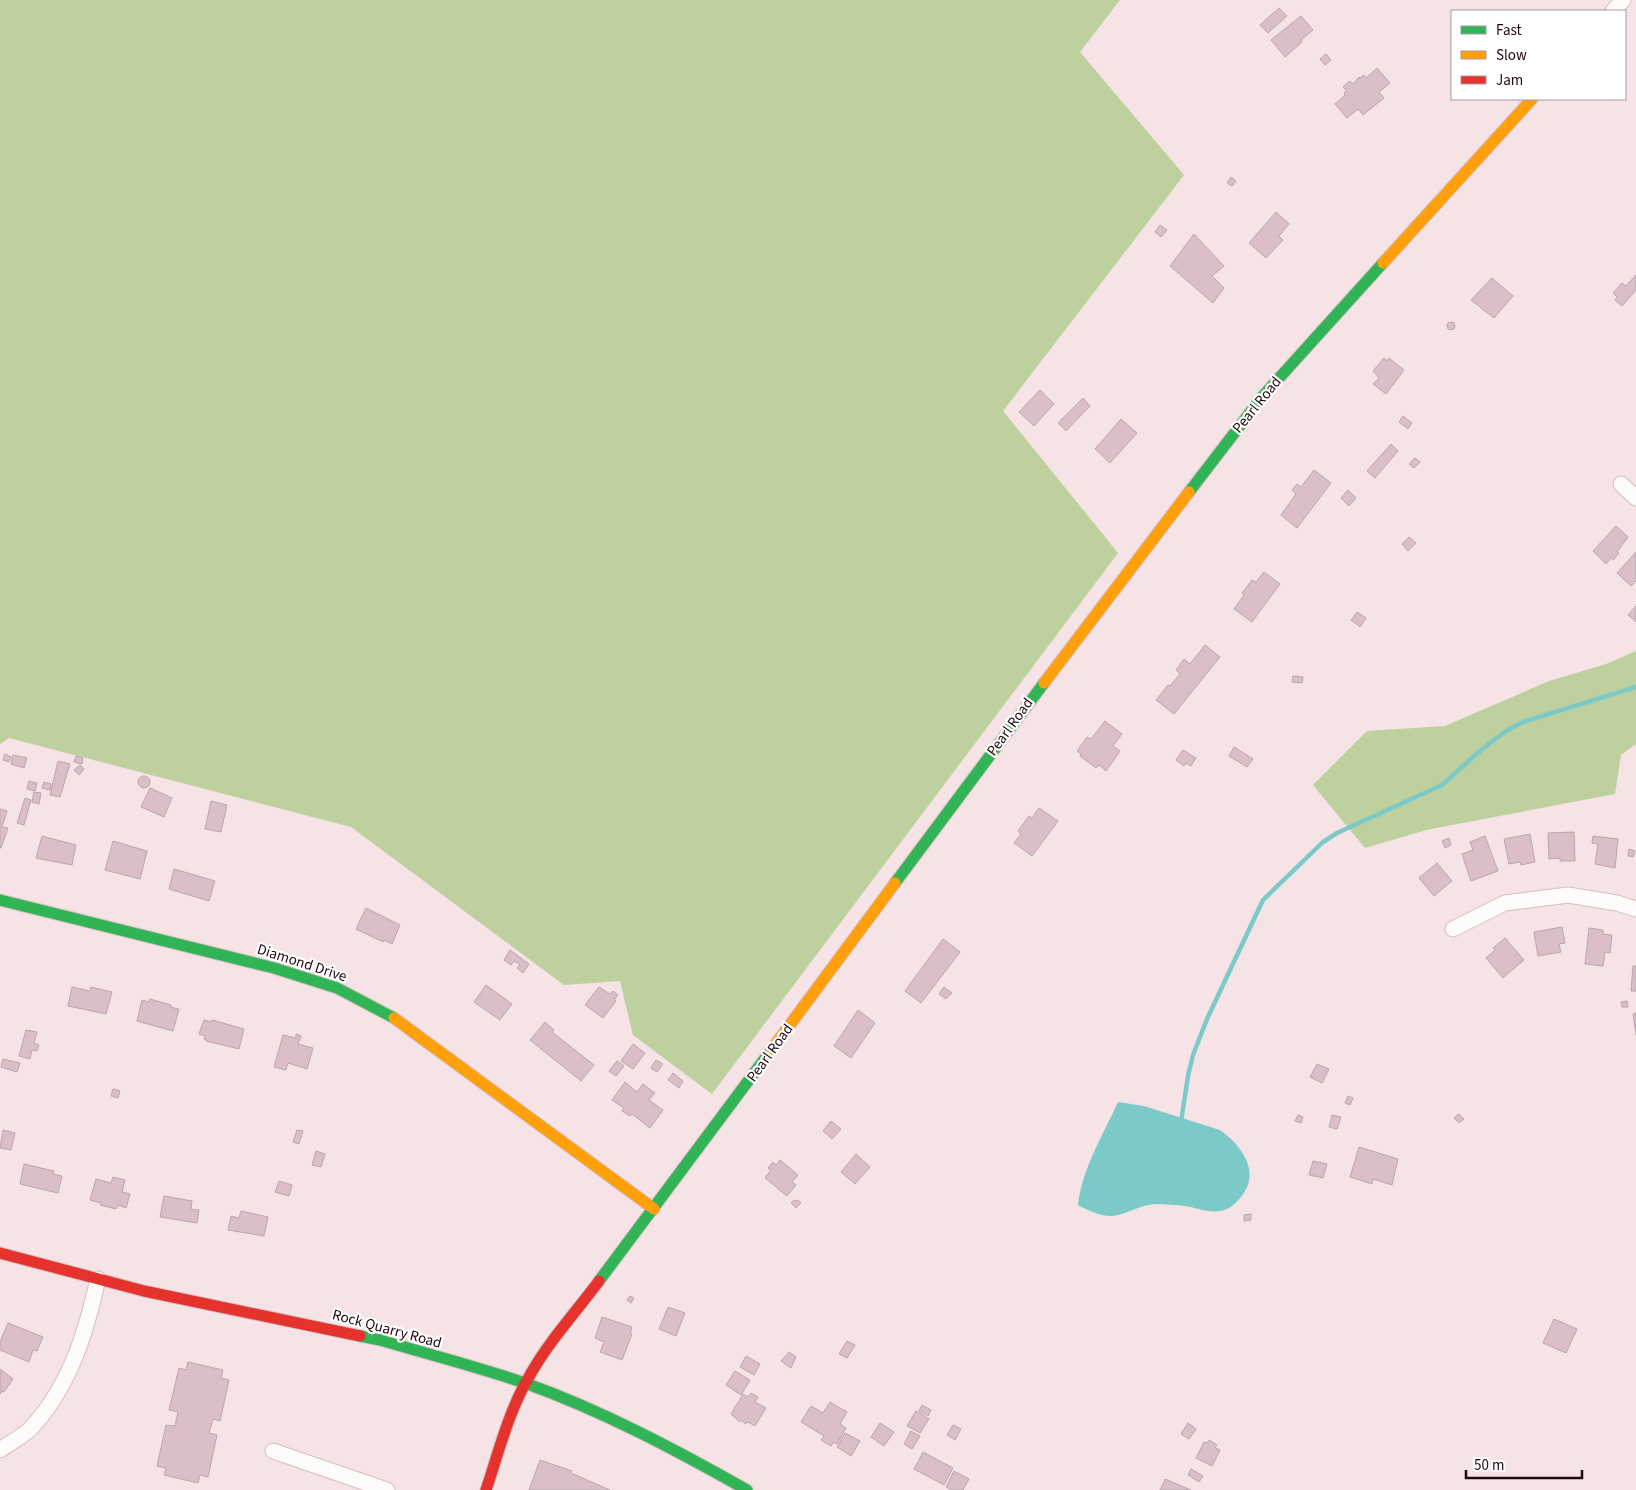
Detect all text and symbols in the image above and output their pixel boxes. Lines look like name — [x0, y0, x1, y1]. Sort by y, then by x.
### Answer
legend — [1451, 10, 1626, 100]
text: Fast — [1496, 20, 1522, 41]
text: Slow — [1496, 45, 1527, 66]
text: Jam — [1496, 70, 1523, 91]
street label: Pearl Road — [1228, 372, 1286, 438]
street label: Pearl Road — [982, 694, 1038, 760]
street label: Diamond Drive — [254, 939, 350, 987]
street label: Pearl Road — [742, 1020, 798, 1086]
street label: Rock Quarry Road — [330, 1304, 444, 1354]
scale bar — [1466, 1448, 1582, 1480]
text: 50 m — [1474, 1455, 1504, 1476]

